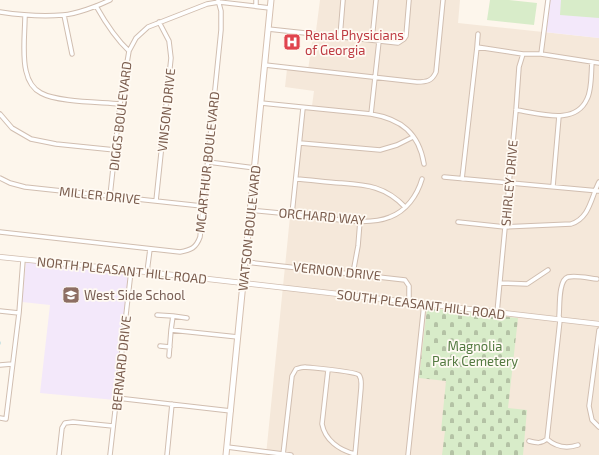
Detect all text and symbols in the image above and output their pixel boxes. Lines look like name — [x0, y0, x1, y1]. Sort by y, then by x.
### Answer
place label: Renal Physicians of Georgia — [305, 27, 404, 58]
hospital icon: Renal Physicians of Georgia — [282, 32, 302, 52]
street label: DIGGS BOULEVARD — [105, 60, 135, 172]
street label: VINSON DRIVE — [154, 67, 178, 153]
street label: MCARTHUR BOULEVARD — [192, 90, 222, 234]
street label: SHIRLEY DRIVE — [497, 139, 521, 227]
street label: WATSON BOULEVARD — [234, 164, 264, 292]
street label: MILLER DRIVE — [59, 183, 141, 207]
street label: ORCHARD WAY — [278, 204, 367, 228]
street label: NORTH PLEASANT HILL ROAD — [36, 253, 208, 287]
street label: VERNON DRIVE — [292, 258, 382, 284]
school or university icon: West Side School — [61, 285, 81, 305]
street label: SOUTH PLEASANT HILL ROAD — [336, 286, 506, 322]
place label: West Side School — [84, 287, 185, 303]
street label: BERNARD DRIVE — [108, 315, 134, 411]
park label: Magnolia Park Cemetery — [432, 338, 518, 369]

